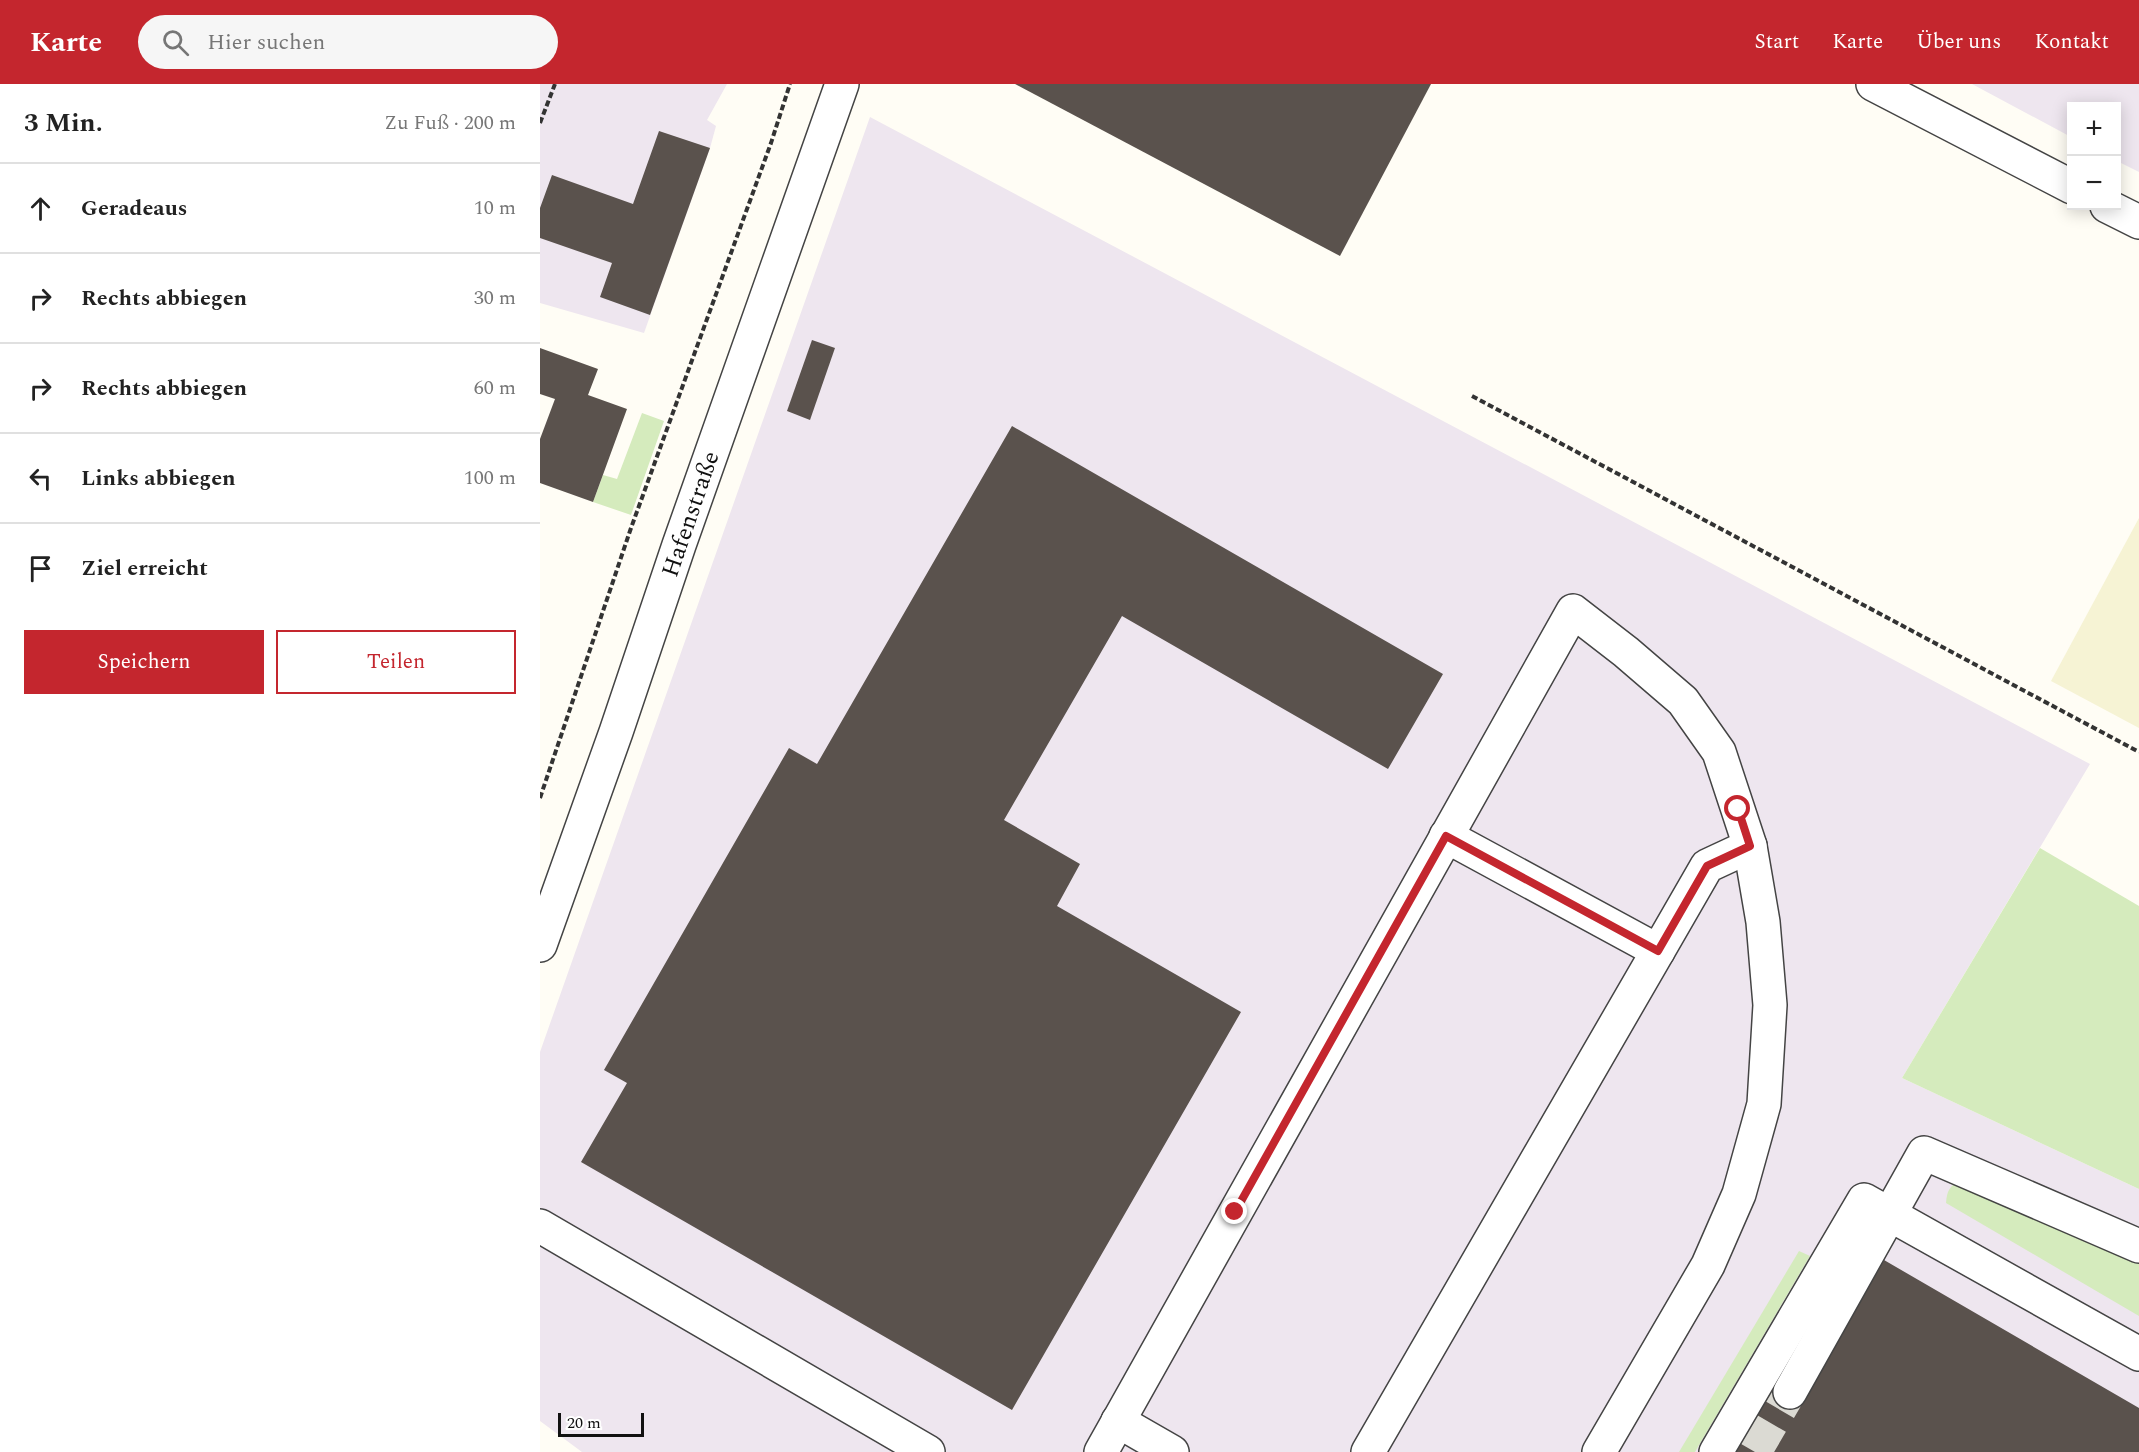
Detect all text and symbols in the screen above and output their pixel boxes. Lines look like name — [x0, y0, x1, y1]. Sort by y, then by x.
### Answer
search box — [138, 15, 558, 69]
text: Karte — [30, 21, 102, 64]
icon: search — [159, 26, 192, 59]
text: Hier suchen — [207, 26, 325, 59]
text: Start — [1754, 26, 1799, 58]
text: Karte — [1832, 26, 1883, 58]
text: Über uns — [1916, 26, 2001, 58]
text: Kontakt — [2034, 26, 2109, 58]
map controls — [2067, 102, 2121, 210]
button: + — [2067, 102, 2121, 156]
text: 3 Min. — [24, 103, 103, 143]
text: Zu Fuß · 200 m — [384, 108, 516, 138]
button: − — [2067, 156, 2121, 210]
icon: ahead — [24, 192, 57, 225]
text: Geradeaus — [81, 192, 187, 225]
text: 10 m — [474, 193, 516, 223]
icon: right — [24, 282, 57, 315]
text: Rechts abbiegen — [81, 282, 247, 315]
text: 30 m — [474, 283, 516, 313]
icon: right — [24, 372, 57, 405]
text: Rechts abbiegen — [81, 372, 247, 405]
text: 60 m — [474, 373, 516, 403]
street label: Hafenstraße — [653, 446, 729, 582]
icon: left — [24, 462, 57, 495]
text: Links abbiegen — [81, 462, 236, 495]
text: 100 m — [464, 463, 516, 493]
icon: arrive — [24, 552, 57, 585]
text: Ziel erreicht — [81, 552, 208, 585]
button: Speichern — [24, 630, 264, 694]
button: Teilen — [276, 630, 516, 694]
route start — [1724, 795, 1750, 821]
route end — [1221, 1198, 1247, 1224]
scale bar — [558, 1410, 644, 1438]
text: 20 m — [567, 1411, 601, 1435]

